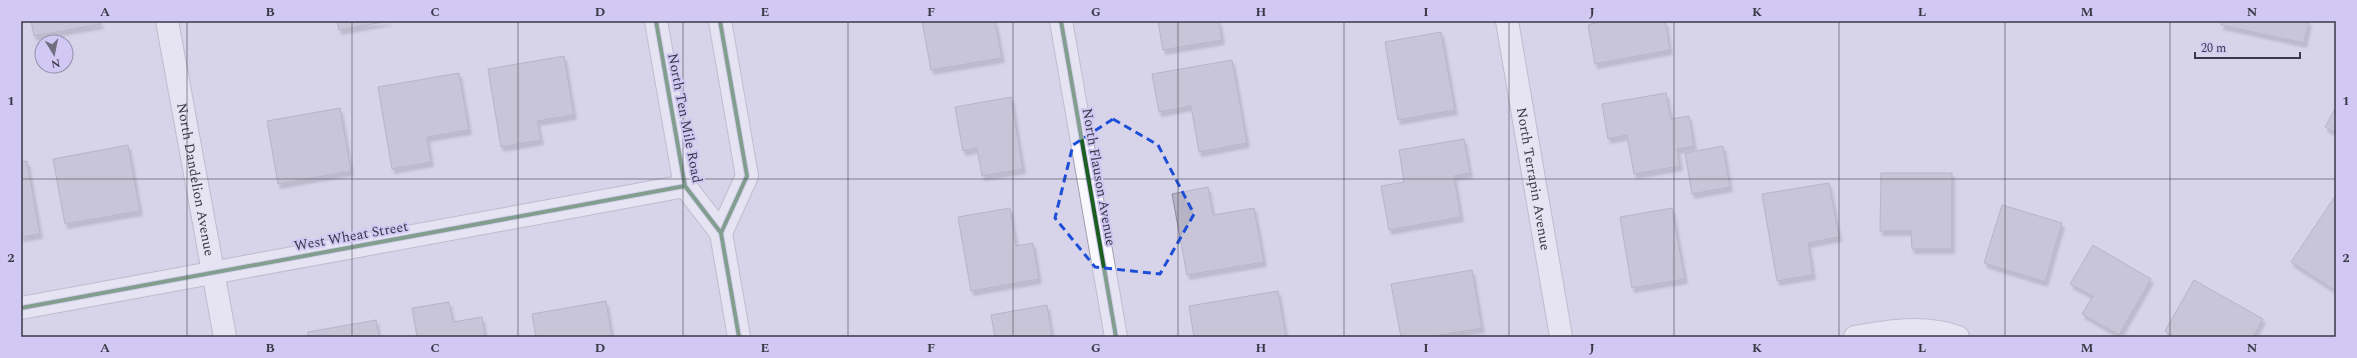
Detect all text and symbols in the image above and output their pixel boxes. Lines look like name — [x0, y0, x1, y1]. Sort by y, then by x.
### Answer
text: A — [100, 2, 110, 22]
text: B — [265, 2, 275, 22]
text: C — [430, 2, 440, 22]
text: D — [595, 2, 605, 22]
text: E — [761, 2, 770, 22]
text: F — [927, 2, 935, 22]
text: G — [1091, 2, 1101, 22]
text: H — [1256, 2, 1267, 22]
text: I — [1423, 2, 1429, 22]
text: J — [1589, 2, 1595, 22]
text: K — [1752, 2, 1762, 22]
text: L — [1918, 2, 1926, 22]
text: M — [2081, 2, 2094, 22]
text: N — [2247, 2, 2258, 22]
north arrow — [34, 34, 74, 74]
scale bar — [2195, 34, 2300, 60]
text: 20 m — [2201, 39, 2226, 58]
street label: North Ten Mile Road — [662, 51, 708, 185]
text: N — [50, 54, 62, 73]
text: 1 — [7, 91, 15, 111]
text: 1 — [2342, 91, 2350, 111]
street label: North Dandelion Avenue — [172, 101, 220, 258]
street label: North Flauson Avenue — [1077, 106, 1121, 248]
street label: North Terrapin Avenue — [1511, 106, 1557, 252]
street label: West Wheat Street — [292, 216, 410, 256]
text: 2 — [7, 248, 15, 268]
text: 2 — [2342, 248, 2350, 268]
text: A — [100, 338, 110, 358]
text: B — [265, 338, 275, 358]
text: C — [430, 338, 440, 358]
text: D — [595, 338, 605, 358]
text: E — [761, 338, 770, 358]
text: F — [927, 338, 935, 358]
text: G — [1091, 338, 1101, 358]
text: H — [1256, 338, 1267, 358]
text: I — [1423, 338, 1429, 358]
text: J — [1589, 338, 1595, 358]
text: K — [1752, 338, 1762, 358]
text: L — [1918, 338, 1926, 358]
text: M — [2081, 338, 2094, 358]
text: N — [2247, 338, 2258, 358]

